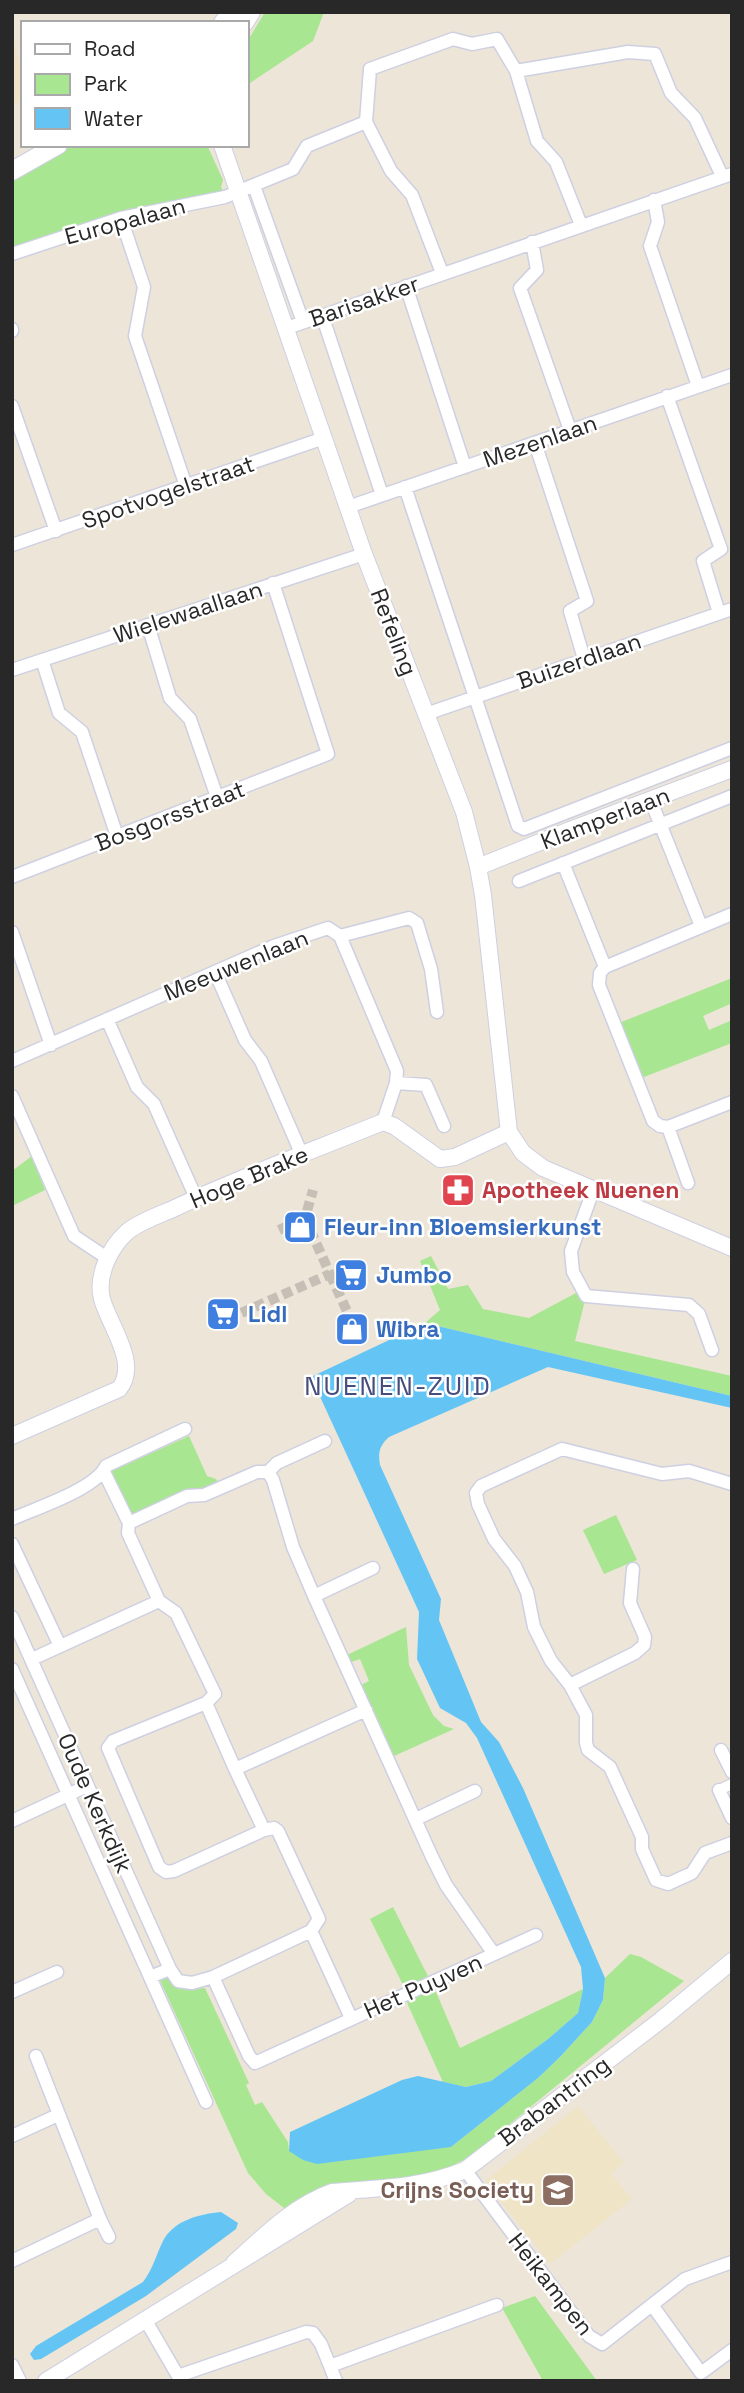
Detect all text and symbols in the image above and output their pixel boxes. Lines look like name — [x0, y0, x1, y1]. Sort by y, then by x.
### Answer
legend — [21, 21, 248, 147]
text: Road — [84, 35, 136, 62]
text: Park — [84, 70, 128, 97]
text: Water — [84, 105, 143, 132]
street label: Europalaan — [61, 191, 189, 251]
street label: Barisakker — [305, 268, 423, 334]
street label: Mezenlaan — [479, 408, 601, 474]
street label: Spotvogelstraat — [78, 448, 258, 536]
street label: Wielewaallaan — [110, 574, 266, 650]
street label: Refeling — [364, 584, 424, 680]
street label: Buizerdlaan — [513, 626, 645, 696]
street label: Bosgorsstraat — [91, 774, 249, 858]
street label: Klamperlaan — [536, 780, 674, 856]
street label: Meeuwenlaan — [159, 922, 313, 1008]
street label: Hoge Brake — [185, 1139, 313, 1215]
pharmacy icon: Apotheek Nuenen — [439, 1171, 477, 1209]
place label: Apotheek Nuenen — [482, 1175, 679, 1205]
shop icon: Fleur-inn Bloemsierkunst — [281, 1208, 319, 1246]
place label: Fleur-inn Bloemsierkunst — [324, 1212, 601, 1242]
supermarket icon: Jumbo — [332, 1256, 370, 1294]
place label: Jumbo — [376, 1260, 452, 1290]
supermarket icon: Lidl — [204, 1295, 242, 1333]
place label: Lidl — [248, 1299, 287, 1329]
shop icon: Wibra — [333, 1310, 371, 1348]
place label: Wibra — [376, 1314, 440, 1344]
district label: NUENEN-ZUID — [304, 1369, 492, 1403]
street label: Oude Kerkdijk — [51, 1728, 139, 1878]
street label: Het Puyven — [359, 1947, 487, 2025]
street label: Brabantring — [492, 2049, 616, 2153]
school or university icon: Crijns Society — [539, 2171, 577, 2209]
place label: Crijns Society — [381, 2175, 534, 2205]
street label: Heikampen — [502, 2227, 600, 2341]

